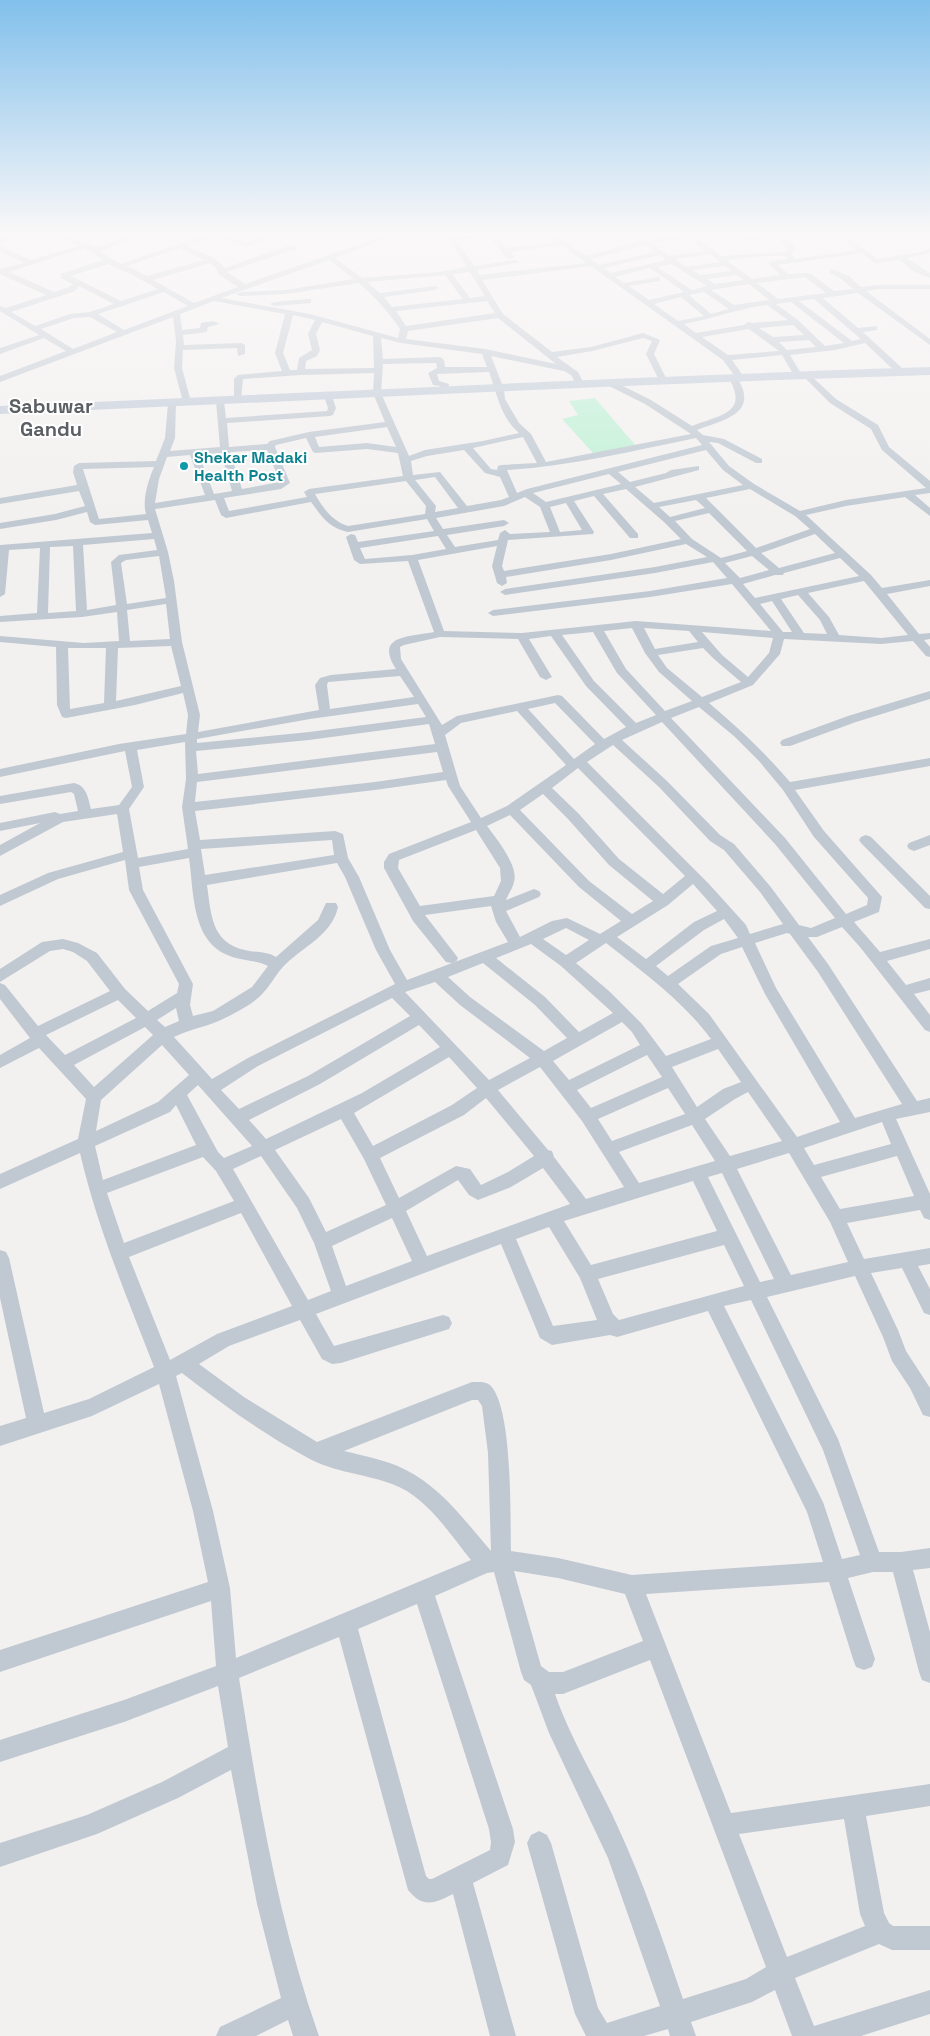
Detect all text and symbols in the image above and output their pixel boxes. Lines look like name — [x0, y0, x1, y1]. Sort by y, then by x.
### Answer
district label: Sabuwar Gandu — [9, 393, 93, 442]
place label: Shekar Madaki Health Post — [194, 447, 307, 486]
marker: Shekar Madaki Health Post — [178, 460, 190, 472]

